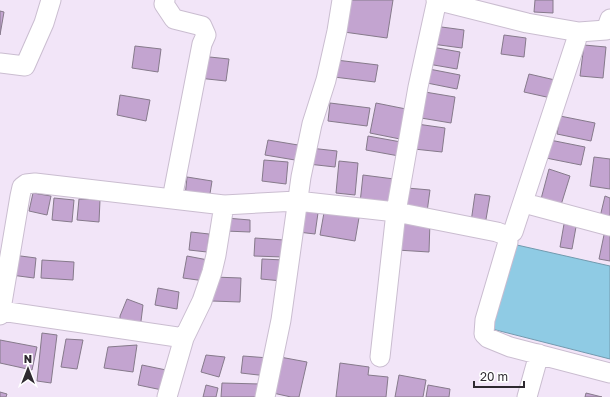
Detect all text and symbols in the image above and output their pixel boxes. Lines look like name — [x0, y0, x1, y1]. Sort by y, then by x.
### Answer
north arrow — [8, 349, 48, 389]
text: N — [24, 352, 32, 365]
scale bar — [474, 363, 524, 389]
text: 20 m — [480, 369, 508, 384]

